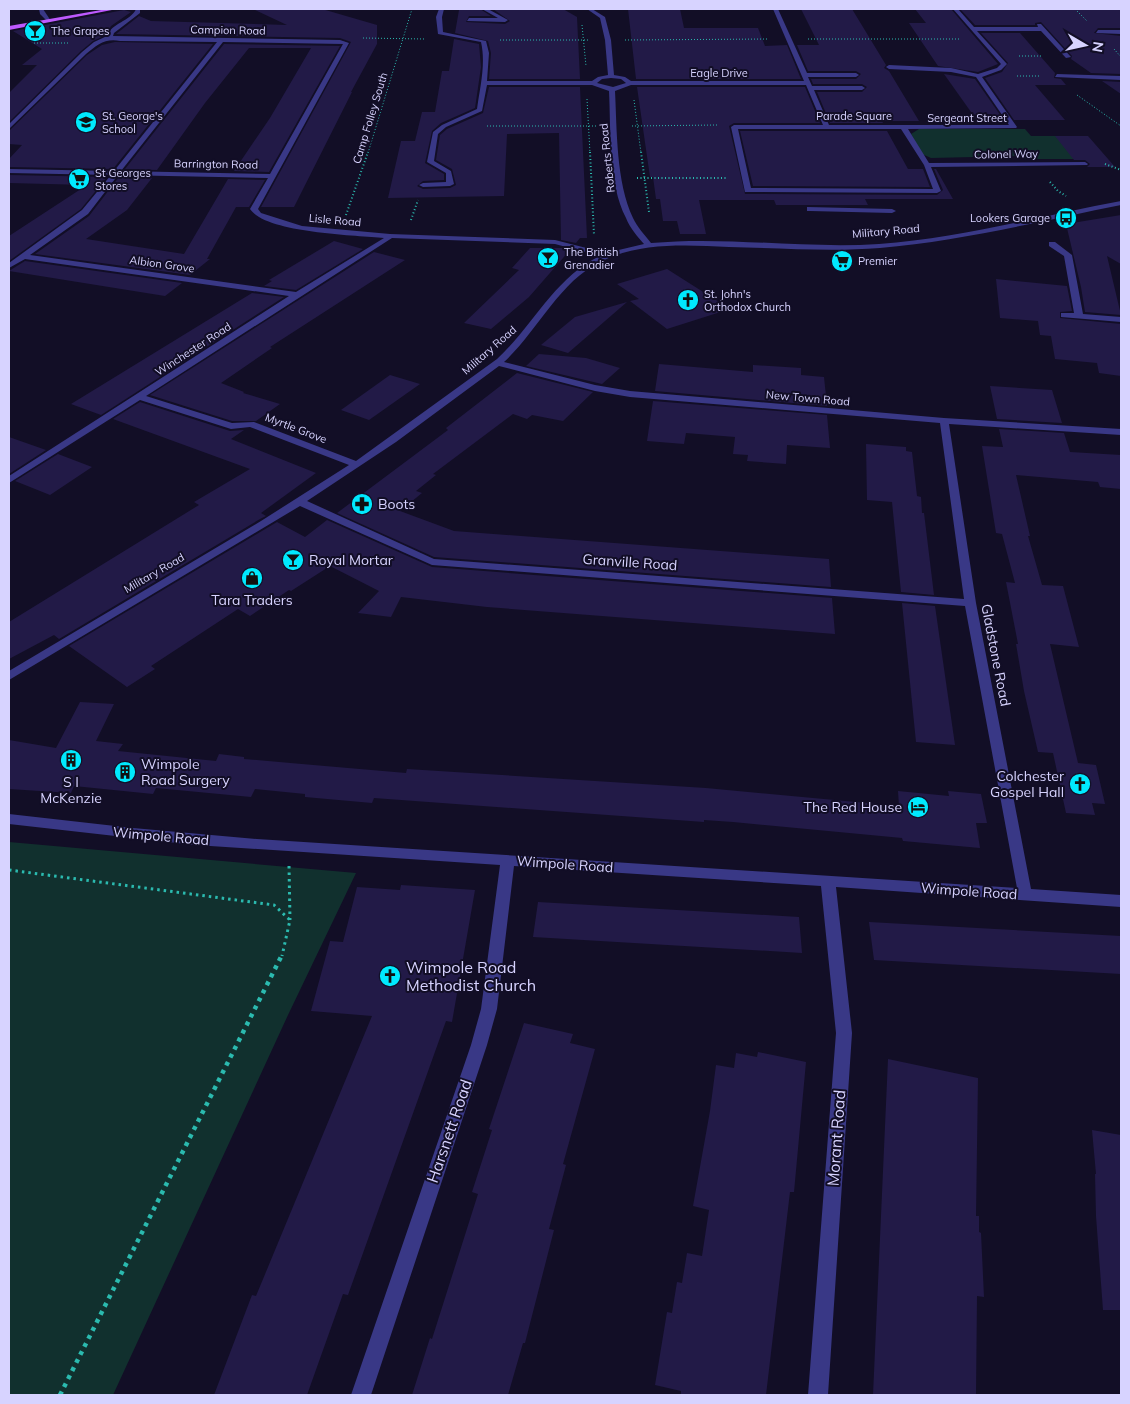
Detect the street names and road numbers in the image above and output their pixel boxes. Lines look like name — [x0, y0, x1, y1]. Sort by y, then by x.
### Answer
street label: Campion Road — [190, 22, 266, 38]
street label: Eagle Drive — [690, 66, 748, 80]
street label: Camp Folley South — [349, 71, 391, 165]
street label: Parade Square — [816, 109, 892, 123]
street label: Sergeant Street — [927, 111, 1007, 125]
street label: Roberts Road — [596, 123, 618, 193]
street label: Colonel Way — [974, 146, 1038, 162]
street label: Barrington Road — [174, 156, 258, 172]
street label: Lisle Road — [308, 211, 362, 229]
street label: Military Road — [852, 221, 920, 241]
street label: Albion Grove — [129, 253, 195, 275]
street label: Winchester Road — [152, 319, 234, 379]
street label: Military Road — [459, 322, 519, 378]
street label: New Town Road — [765, 387, 851, 409]
street label: Myrtle Grove — [263, 410, 329, 446]
street label: Military Road — [121, 550, 187, 596]
street label: Granville Road — [582, 550, 678, 574]
street label: Gladstone Road — [977, 602, 1015, 708]
street label: Wimpole Road — [112, 823, 210, 849]
street label: Wimpole Road — [516, 852, 614, 876]
street label: Wimpole Road — [920, 879, 1018, 903]
street label: Harsnett Road — [422, 1077, 476, 1185]
street label: Morant Road — [823, 1089, 849, 1187]

